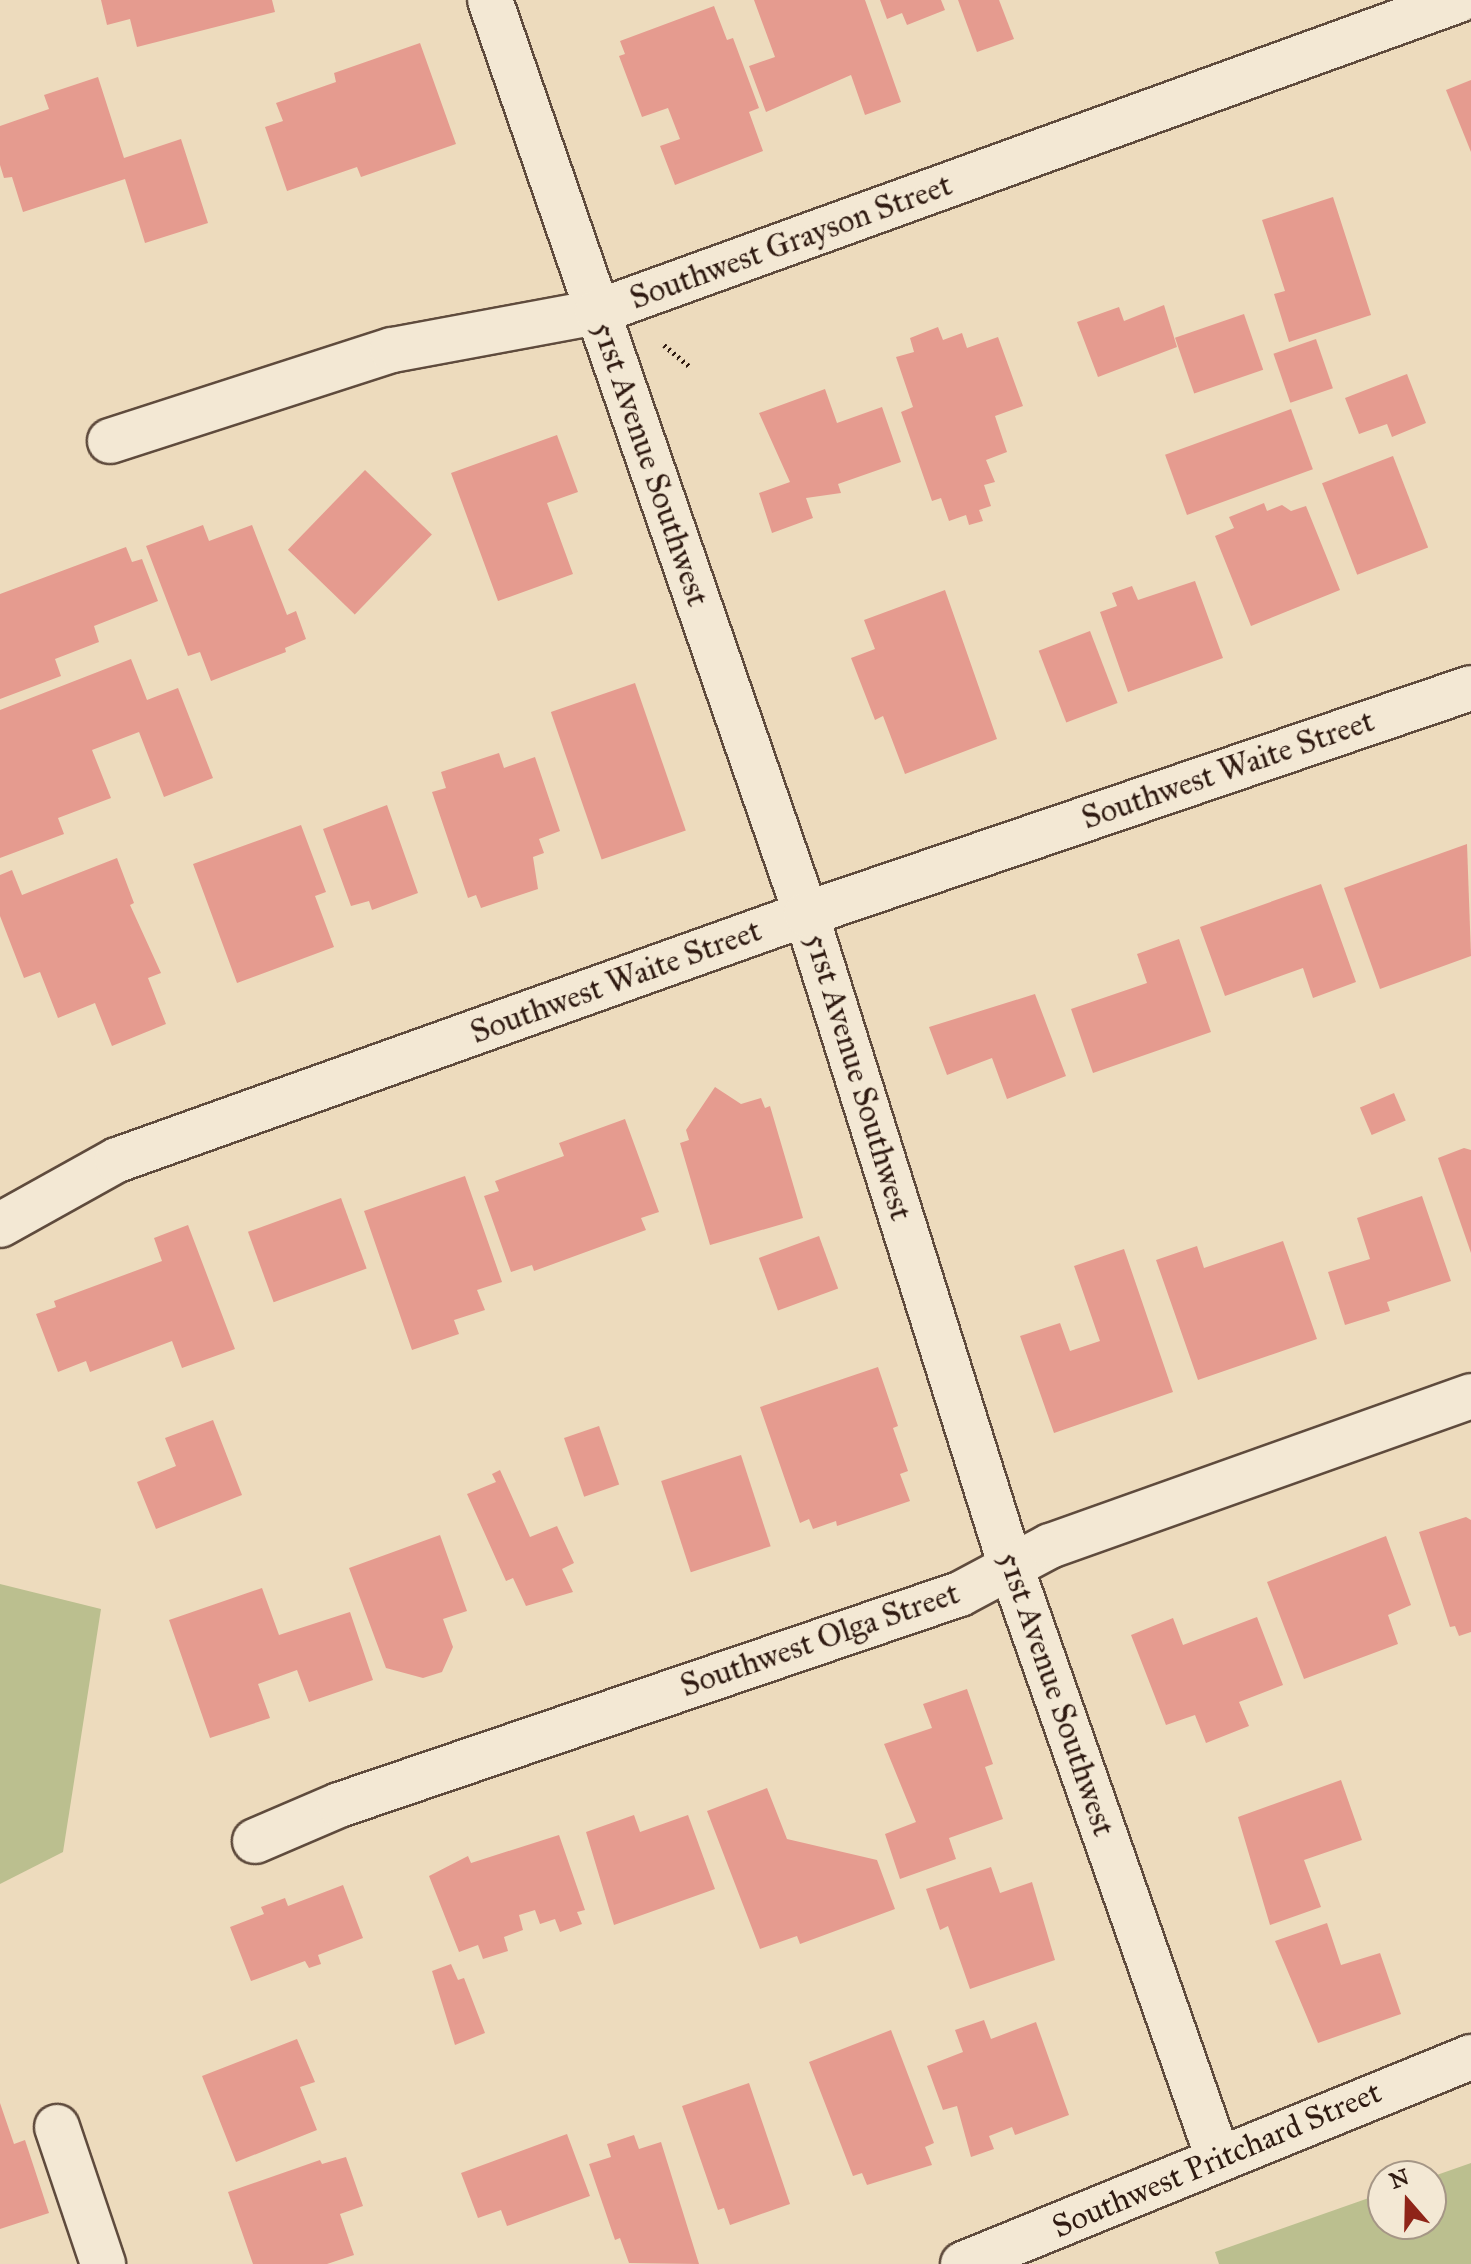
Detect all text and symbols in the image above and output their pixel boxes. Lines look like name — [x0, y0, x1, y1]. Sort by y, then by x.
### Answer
street label: Southwest Grayson Street — [625, 166, 957, 318]
street label: 51st Avenue Southwest — [583, 317, 717, 611]
street label: Southwest Waite Street — [1077, 702, 1379, 838]
street label: Southwest Waite Street — [465, 912, 767, 1052]
street label: 51st Avenue Southwest — [796, 929, 920, 1225]
street label: 51st Avenue Southwest — [989, 1547, 1123, 1841]
street label: Southwest Olga Street — [676, 1574, 964, 1706]
street label: Southwest Pritchard Street — [1047, 2073, 1387, 2247]
north arrow — [1367, 2160, 1447, 2240]
text: N — [1386, 2163, 1413, 2195]

